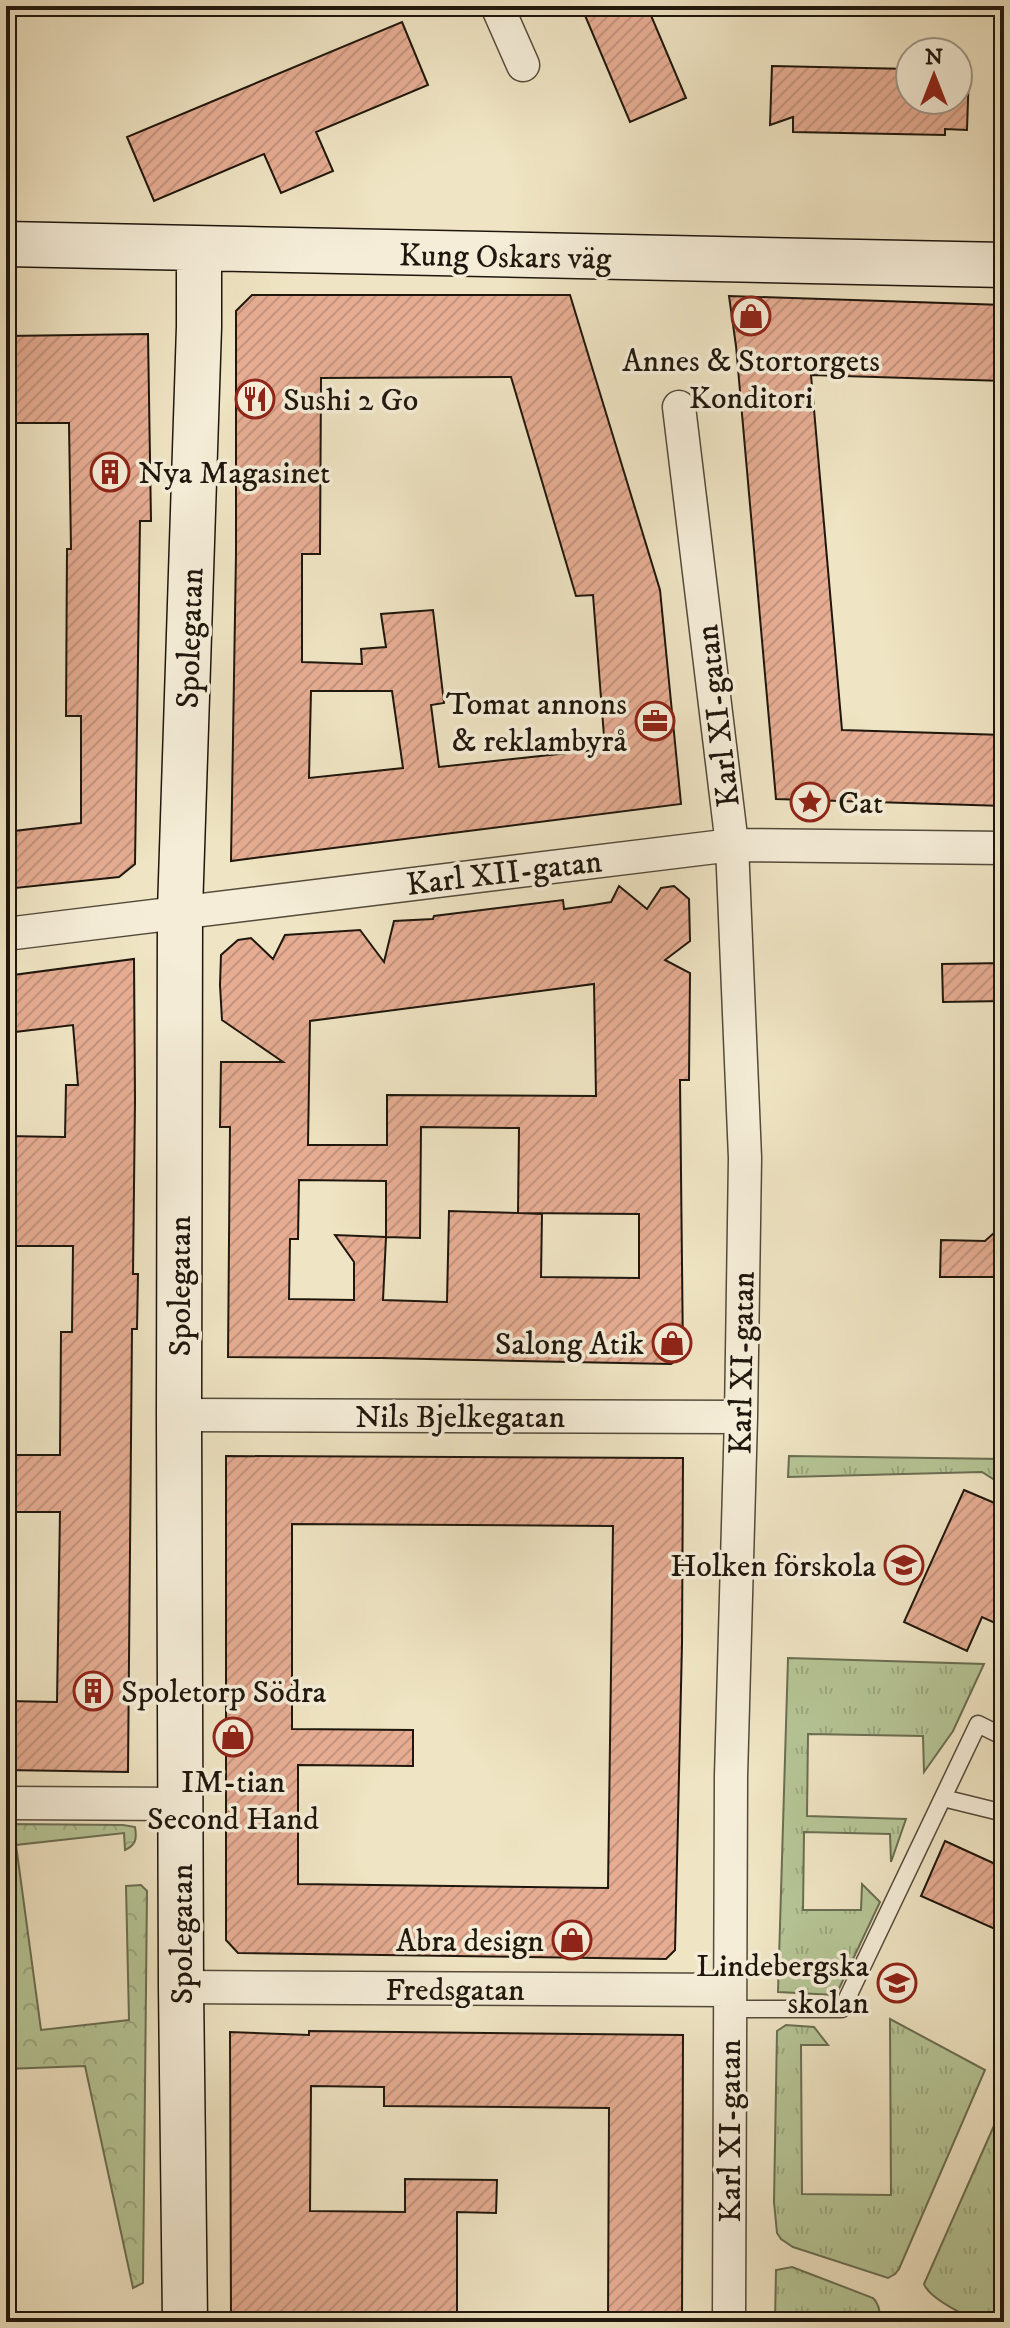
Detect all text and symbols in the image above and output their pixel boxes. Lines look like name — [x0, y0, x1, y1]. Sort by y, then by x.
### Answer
north arrow — [894, 36, 974, 116]
text: N — [925, 44, 943, 71]
street label: Kung Oskars väg — [398, 236, 612, 280]
shop icon: Annes & Stortorgets Konditori — [730, 295, 772, 337]
place label: Annes & Stortorgets Konditori — [622, 342, 880, 419]
restaurant icon: Sushi 2 Go — [234, 378, 276, 420]
place label: Sushi 2 Go — [283, 381, 418, 421]
building icon: Nya Magasinet — [89, 451, 131, 493]
place label: Nya Magasinet — [138, 454, 330, 494]
street label: Spolegatan — [169, 567, 213, 709]
street label: Karl XI-gatan — [688, 622, 750, 809]
place label: Tomat annons & reklambyrå — [446, 685, 627, 762]
office icon: Tomat annons & reklambyrå — [634, 700, 676, 742]
place icon: Cat — [789, 781, 831, 823]
place label: Cat — [838, 784, 883, 824]
street label: Karl XII-gatan — [404, 842, 605, 906]
street label: Spolegatan — [161, 1215, 201, 1356]
street label: Karl XI-gatan — [721, 1271, 765, 1455]
shop icon: Salong Atik — [651, 1322, 693, 1364]
place label: Salong Atik — [495, 1325, 644, 1365]
street label: Nils Bjelkegatan — [355, 1398, 565, 1438]
school or university icon: Holken förskola — [883, 1544, 925, 1586]
place label: Holken förskola — [670, 1547, 876, 1587]
building icon: Spoletorp Södra — [72, 1670, 114, 1712]
place label: Spoletorp Södra — [121, 1673, 327, 1713]
shop icon: IM-tian Second Hand — [212, 1716, 254, 1758]
place label: IM-tian Second Hand — [147, 1763, 319, 1840]
street label: Spolegatan — [163, 1863, 203, 2004]
shop icon: Abra design — [551, 1919, 593, 1961]
place label: Abra design — [396, 1922, 544, 1962]
place label: Lindebergska skolan — [696, 1947, 869, 2024]
school or university icon: Lindebergska skolan — [876, 1962, 918, 2004]
street label: Fredsgatan — [385, 1971, 525, 2011]
street label: Karl XI-gatan — [711, 2039, 751, 2223]

